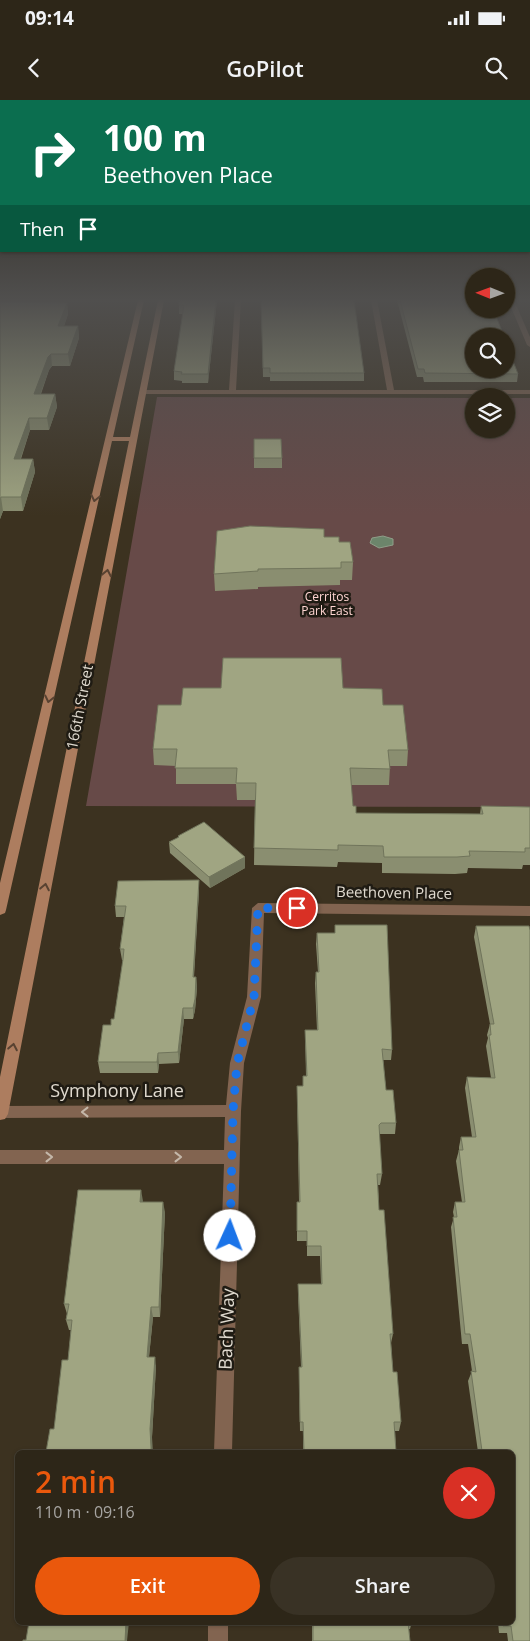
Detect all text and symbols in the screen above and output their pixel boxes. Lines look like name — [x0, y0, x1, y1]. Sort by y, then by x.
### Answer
text: 09:14 — [25, 5, 74, 31]
text: GoPilot — [226, 53, 304, 83]
icon: back — [20, 54, 48, 82]
icon: search — [482, 54, 510, 82]
text: 100 m — [103, 114, 207, 161]
icon: right — [20, 120, 85, 185]
text: Beethoven Place — [103, 159, 273, 189]
icon: arrive — [74, 215, 102, 243]
text: Then — [20, 216, 64, 242]
north arrow — [465, 268, 515, 318]
map controls — [465, 268, 515, 438]
button: search — [465, 328, 515, 378]
button: layers — [465, 388, 515, 438]
one-way arrow — [90, 494, 101, 503]
one-way arrow — [101, 569, 112, 577]
park label: Cerritos Park East — [301, 588, 353, 619]
street label: 166th Street — [61, 663, 97, 751]
one-way arrow — [44, 695, 55, 703]
street label: Beethoven Place — [336, 881, 452, 903]
one-way arrow — [39, 883, 49, 892]
pin — [276, 887, 318, 929]
icon: arrive — [283, 894, 311, 922]
one-way arrow — [8, 1042, 18, 1051]
street label: Symphony Lane — [50, 1078, 184, 1102]
one-way arrow — [80, 1106, 88, 1117]
one-way arrow — [45, 1152, 53, 1162]
one-way arrow — [174, 1152, 182, 1162]
position arrow — [203, 1209, 255, 1261]
street label: Bach Way — [213, 1287, 239, 1370]
text: 2 min — [35, 1461, 116, 1502]
button: close — [443, 1467, 495, 1519]
text: 110 m · 09:16 — [35, 1501, 135, 1523]
button: Exit — [35, 1557, 260, 1615]
button: Share — [270, 1557, 495, 1615]

